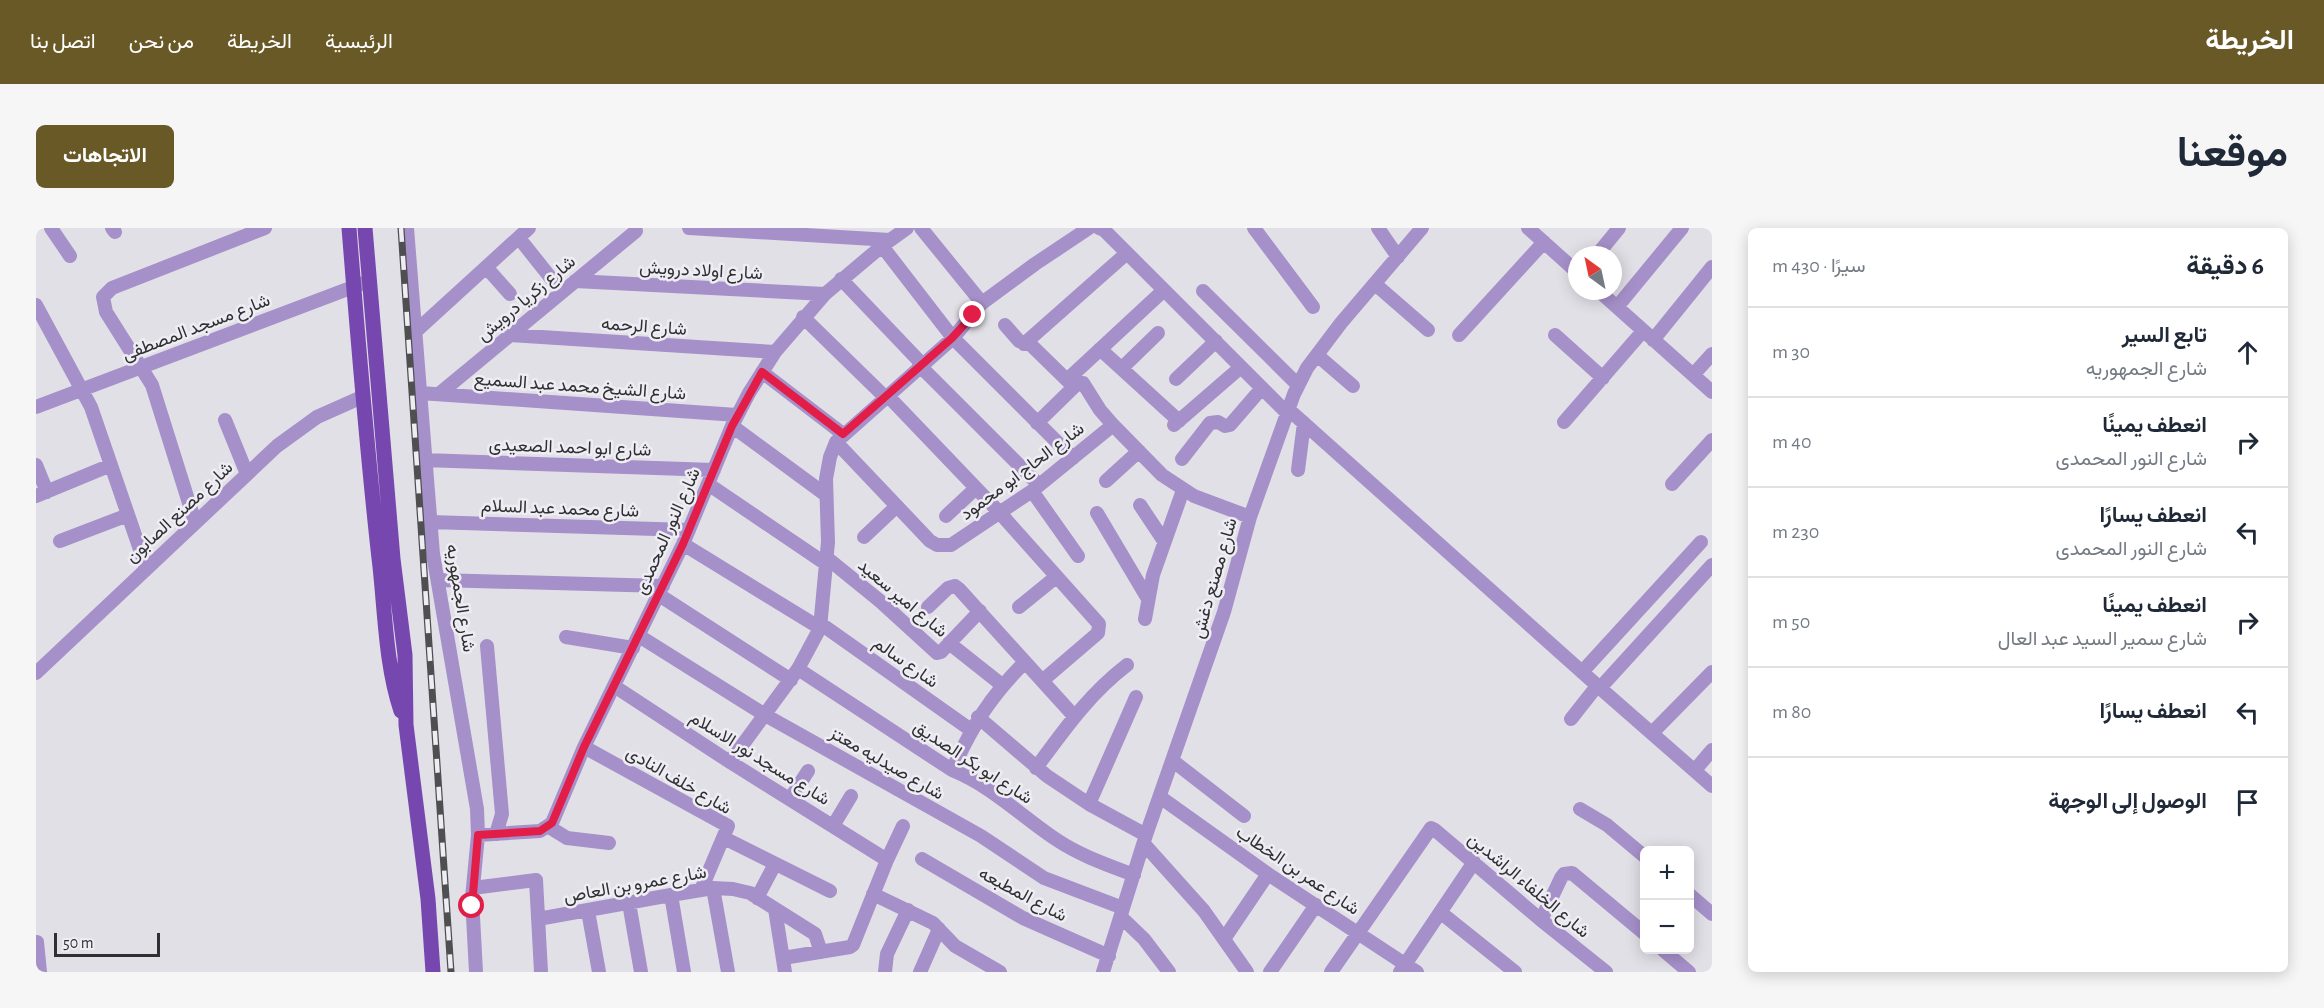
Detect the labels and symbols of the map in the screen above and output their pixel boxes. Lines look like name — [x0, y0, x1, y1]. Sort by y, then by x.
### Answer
north arrow — [1568, 246, 1622, 300]
street label: شارع زكريا درويش — [474, 253, 581, 346]
street label: شارع اولاد درويش — [639, 259, 763, 285]
street label: شارع مسجد المصطفى — [120, 291, 273, 366]
route end — [959, 301, 985, 327]
street label: شارع الرحمه — [600, 315, 687, 341]
street label: شارع الشيخ محمد عبد السميع — [473, 371, 687, 405]
street label: شارع الحاج ابو محمود — [957, 420, 1089, 526]
street label: شارع ابو احمد الصعيدى — [488, 436, 652, 462]
street label: شارع مصنع الصابون — [123, 459, 238, 568]
street label: شارع النور المحمدى — [632, 465, 706, 598]
street label: شارع محمد عبد السلام — [481, 497, 639, 523]
street label: شارع مصنع دغش — [1189, 516, 1243, 641]
street label: شارع الجمهوريه — [441, 543, 477, 654]
street label: شارع امير سعيد — [853, 556, 951, 643]
street label: شارع سالم — [869, 634, 941, 693]
street label: شارع مسجد نور الاسلام — [685, 709, 833, 811]
street label: شارع ابو بكر الصديق — [909, 718, 1035, 810]
street label: شارع صيدليه معتز — [825, 724, 946, 805]
street label: شارع خلف النادى — [622, 744, 734, 820]
street label: شارع عمر بن الخطاب — [1231, 823, 1362, 920]
street label: شارع الخلفاء الراشدين — [1463, 830, 1593, 943]
street label: شارع عمرو بن العاص — [562, 864, 708, 908]
street label: شارع المطبعه — [975, 864, 1070, 927]
route start — [458, 892, 484, 918]
scale bar — [54, 930, 160, 958]

